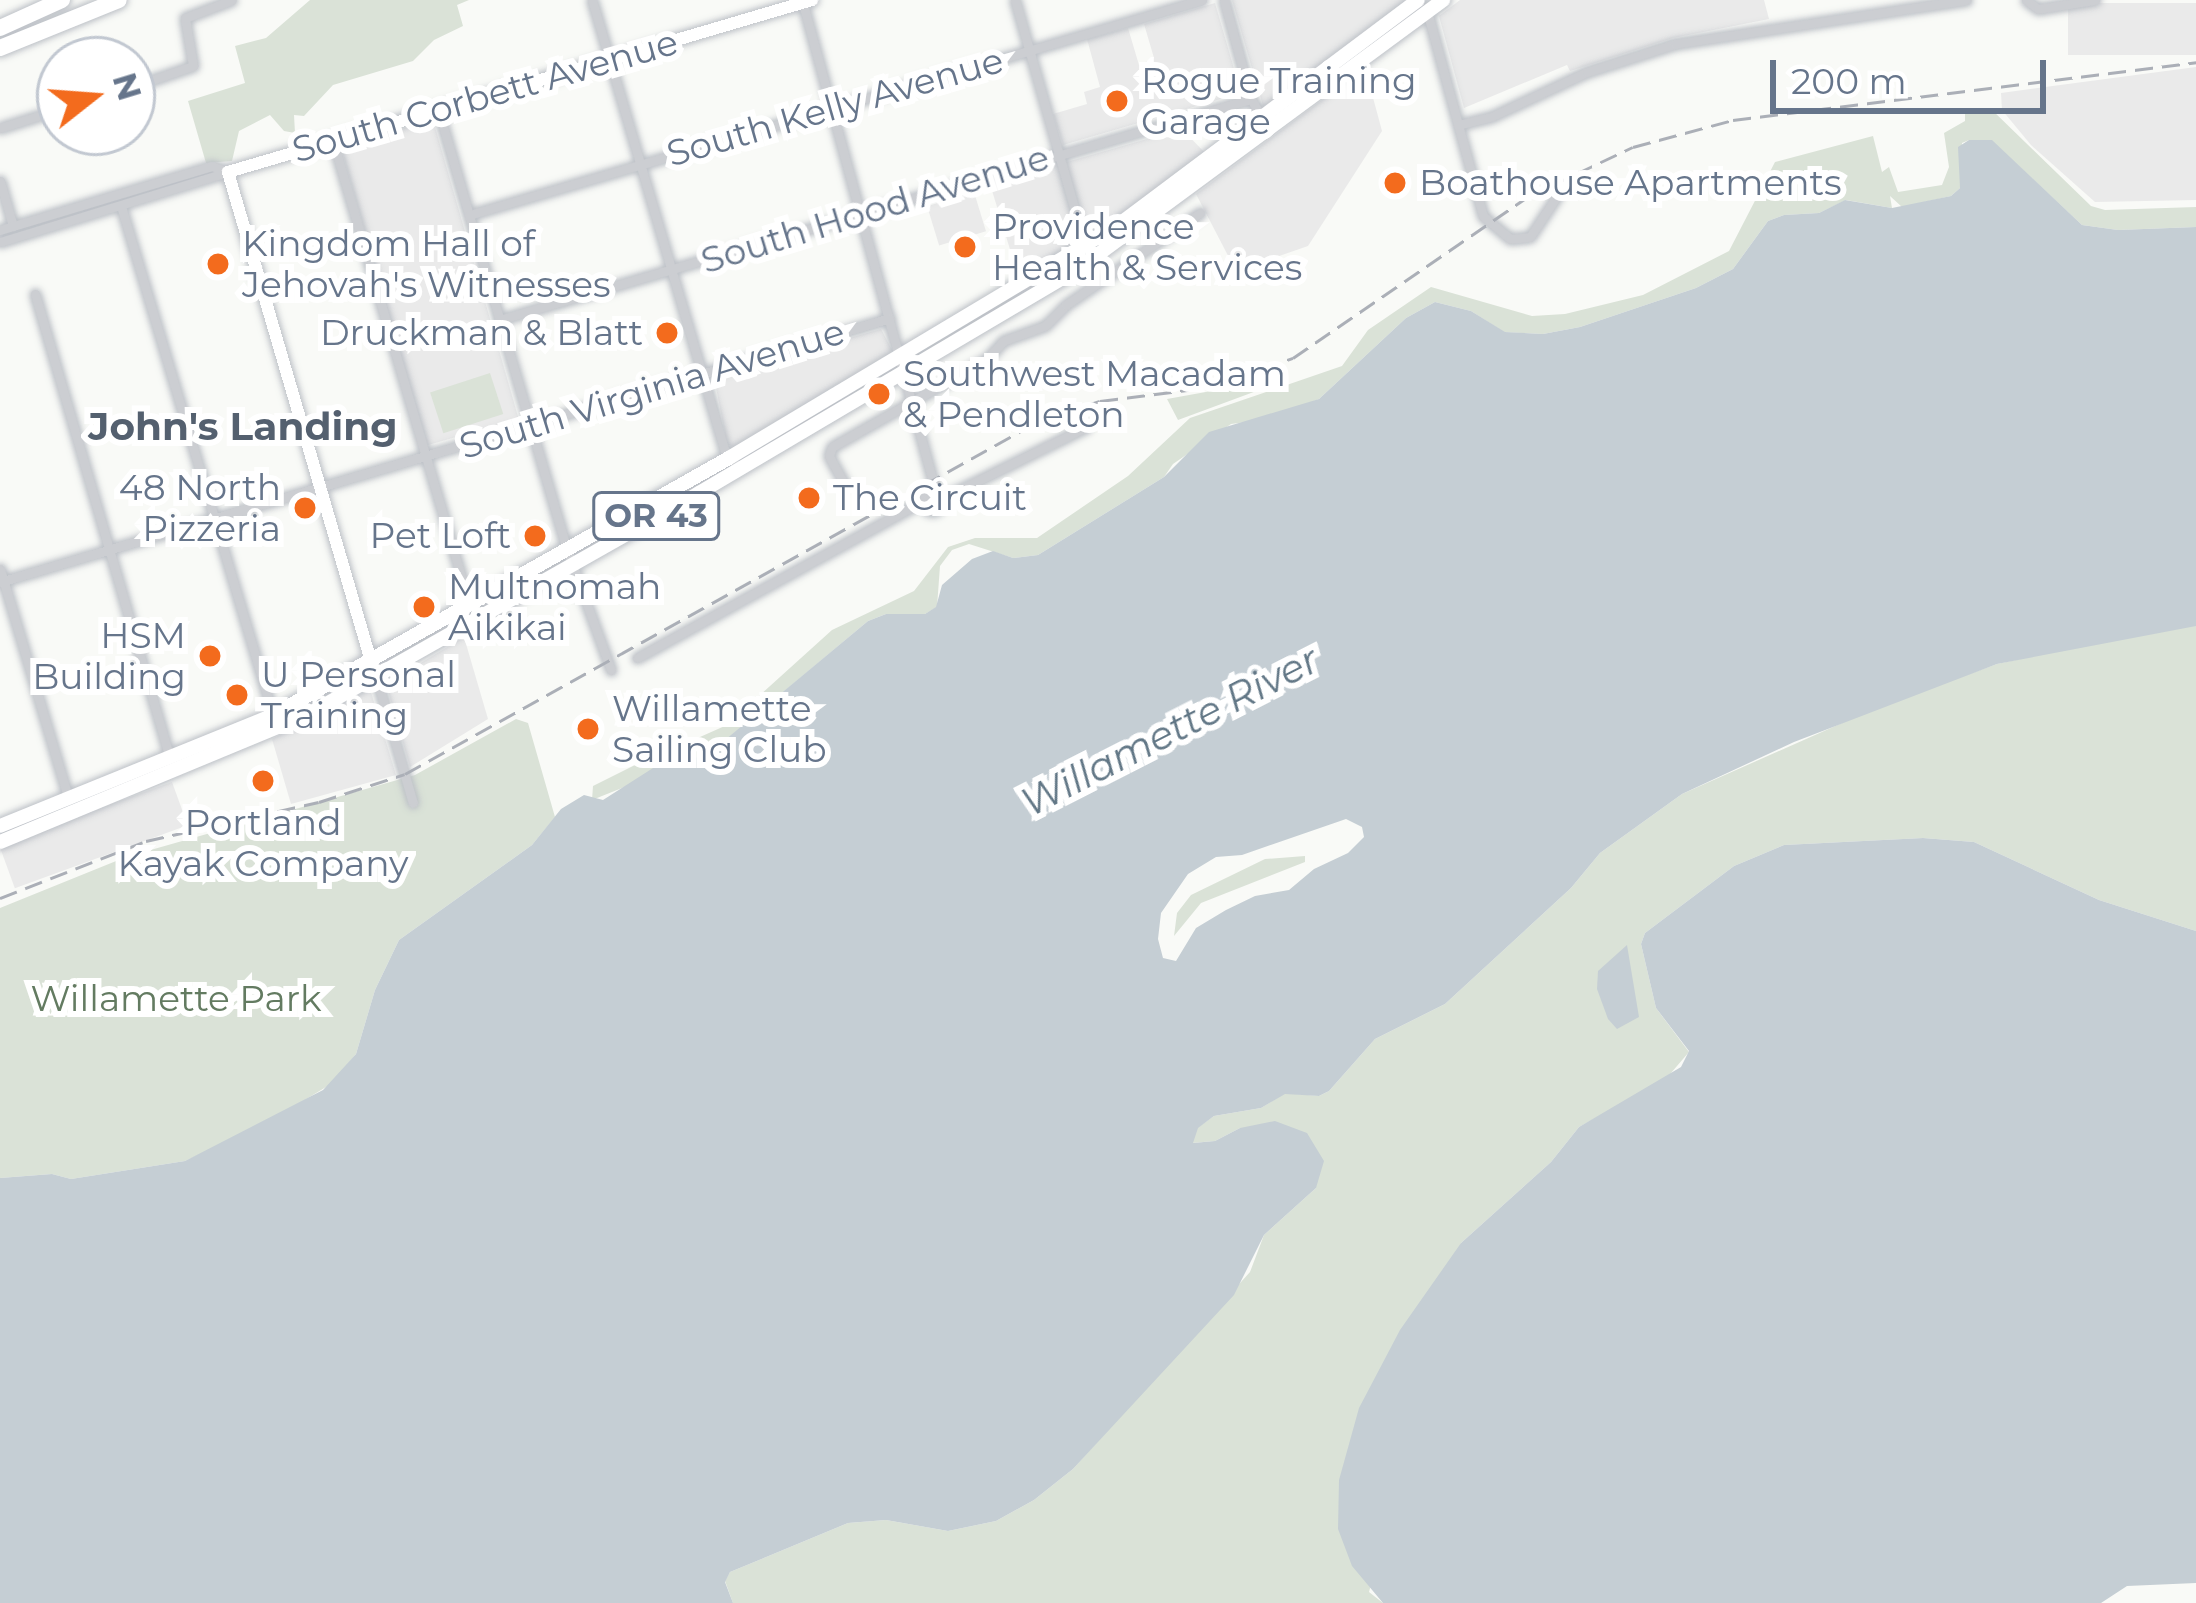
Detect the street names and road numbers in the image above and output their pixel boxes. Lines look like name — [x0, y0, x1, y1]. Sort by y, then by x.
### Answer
street label: South Corbett Avenue — [287, 20, 683, 172]
street label: South Kelly Avenue — [662, 38, 1008, 176]
street label: South Hood Avenue — [696, 136, 1054, 282]
street label: South Virginia Avenue — [454, 310, 850, 468]
road number: OR 43 — [590, 489, 722, 543]

